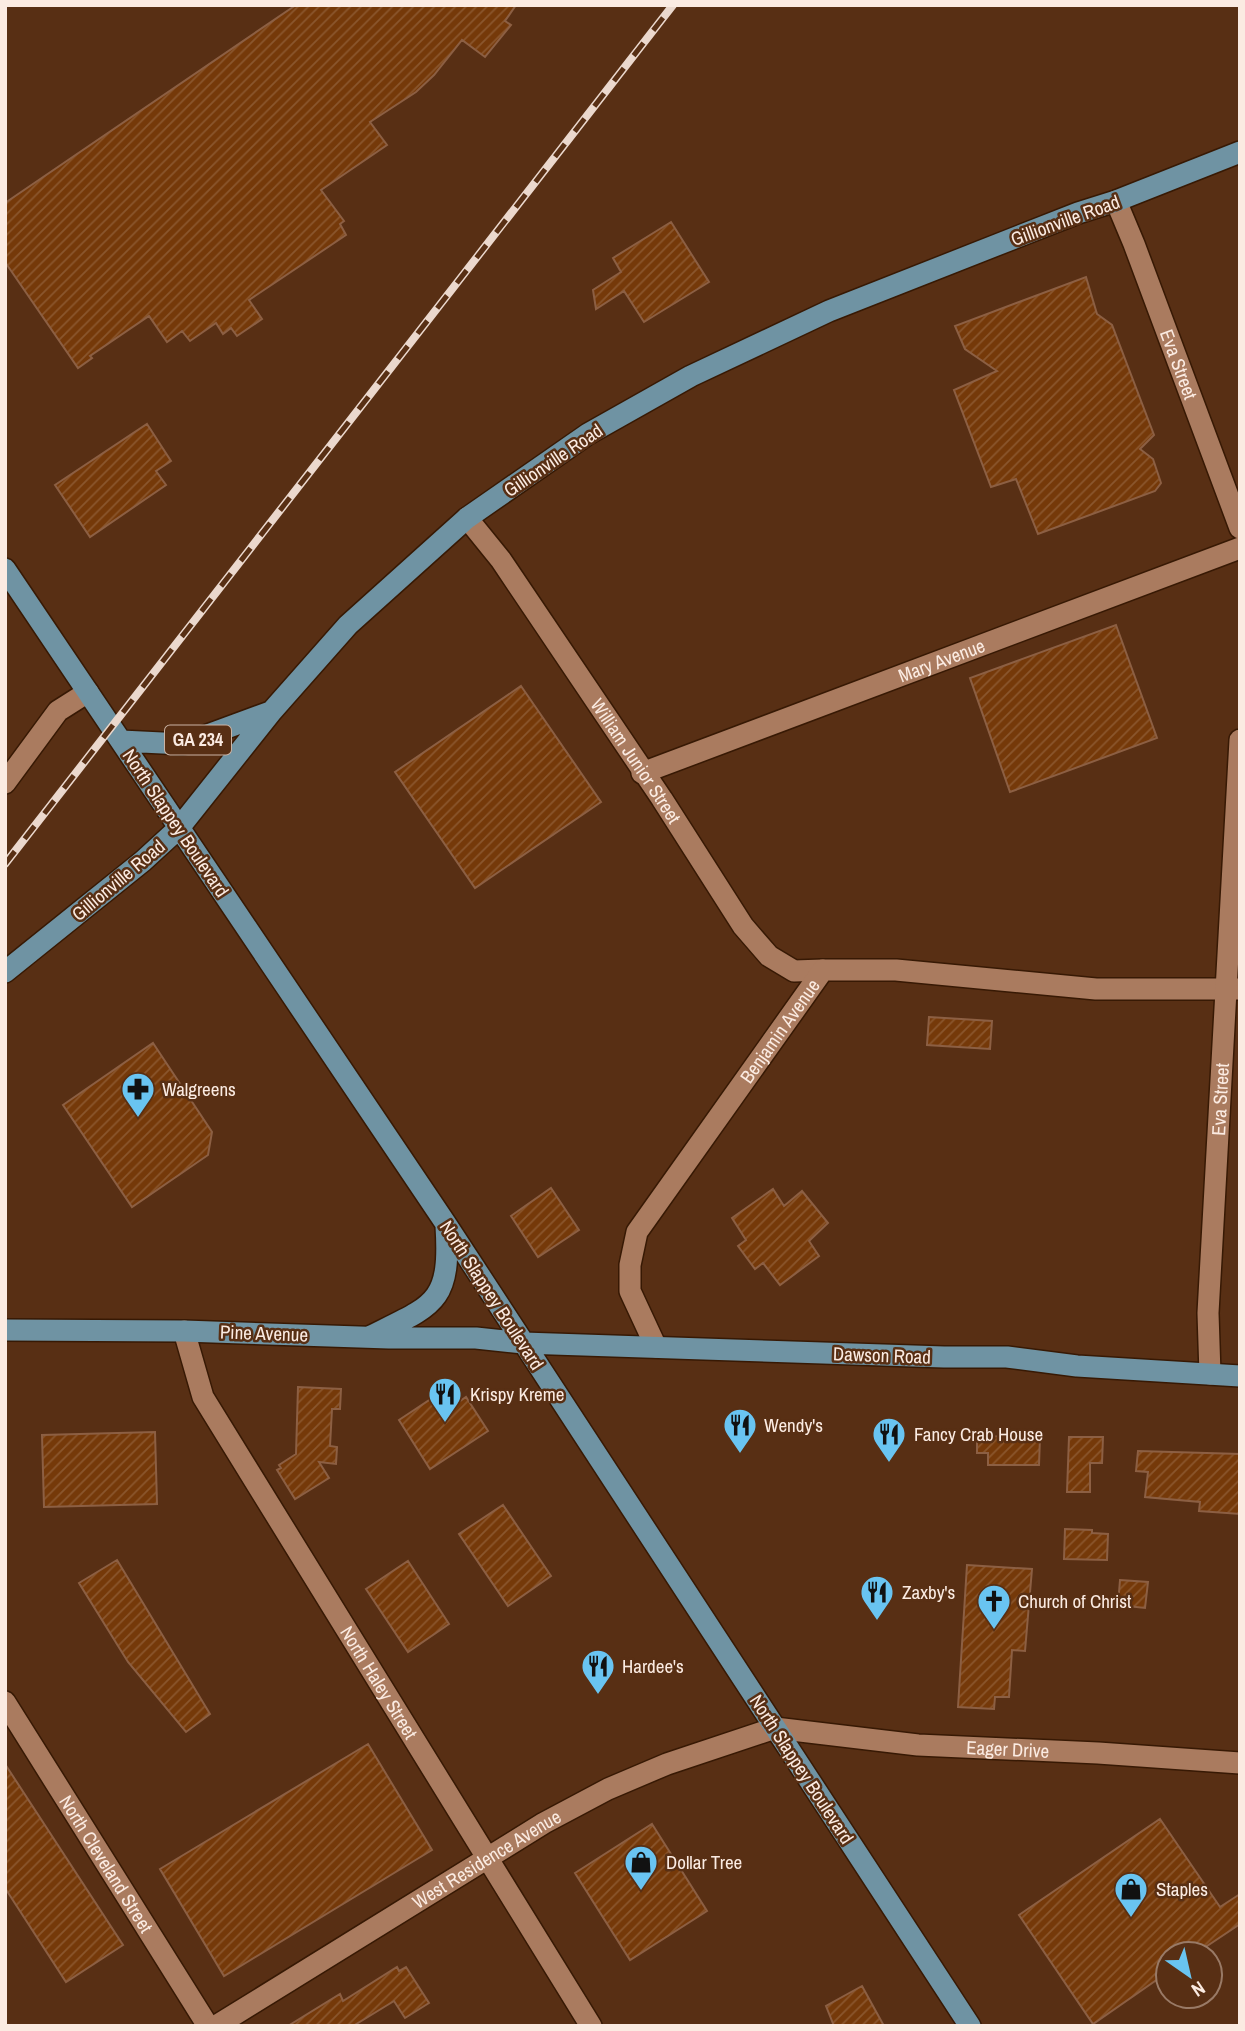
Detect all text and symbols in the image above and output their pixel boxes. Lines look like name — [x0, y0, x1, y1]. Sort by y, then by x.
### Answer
street label: Gillionville Road — [1007, 188, 1123, 252]
street label: Eva Street — [1154, 326, 1204, 404]
street label: Gillionville Road — [498, 417, 608, 503]
street label: Mary Avenue — [894, 632, 989, 688]
street label: William Junior Street — [585, 693, 688, 829]
road number: GA 234 — [165, 726, 231, 754]
street label: North Slappey Boulevard — [117, 744, 235, 902]
street label: Gillionville Road — [66, 833, 170, 927]
street label: Benjamin Avenue — [734, 974, 826, 1088]
street label: Eva Street — [1205, 1062, 1235, 1136]
pharmacy icon: Walgreens — [119, 1070, 157, 1119]
place label: Walgreens — [162, 1076, 236, 1102]
street label: North Slappey Boulevard — [434, 1215, 550, 1375]
street label: Pine Avenue — [220, 1318, 308, 1348]
street label: Dawson Road — [833, 1340, 931, 1370]
restaurant icon: Krispy Kreme — [426, 1375, 464, 1424]
place label: Krispy Kreme — [470, 1381, 564, 1407]
restaurant icon: Wendy's — [721, 1406, 759, 1455]
place label: Wendy's — [764, 1412, 823, 1438]
restaurant icon: Fancy Crab House — [870, 1415, 908, 1464]
place label: Fancy Crab House — [914, 1421, 1043, 1447]
restaurant icon: Zaxby's — [858, 1573, 896, 1622]
place label: Zaxby's — [902, 1579, 955, 1605]
church icon: Church of Christ — [975, 1582, 1013, 1631]
place label: Church of Christ — [1018, 1588, 1132, 1614]
street label: North Haley Street — [334, 1621, 424, 1744]
restaurant icon: Hardee's — [579, 1647, 617, 1696]
place label: Hardee's — [622, 1653, 684, 1679]
street label: North Slappey Boulevard — [744, 1689, 860, 1849]
street label: Eager Drive — [966, 1734, 1050, 1764]
street label: North Cleveland Street — [54, 1790, 160, 1938]
street label: West Residence Avenue — [407, 1803, 565, 1915]
shop icon: Dollar Tree — [622, 1843, 660, 1892]
place label: Dollar Tree — [666, 1849, 742, 1875]
shop icon: Staples — [1112, 1870, 1150, 1919]
place label: Staples — [1156, 1876, 1208, 1902]
north arrow — [1154, 1940, 1224, 2010]
text: N — [1187, 1975, 1210, 2003]

